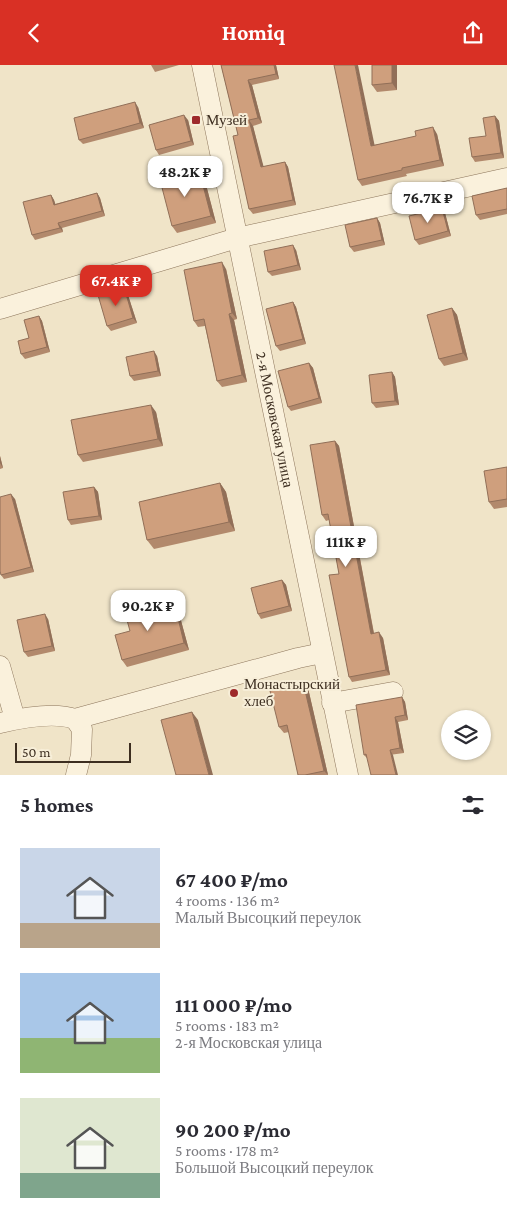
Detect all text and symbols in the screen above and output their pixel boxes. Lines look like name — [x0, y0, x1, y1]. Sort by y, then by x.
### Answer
icon: back — [20, 19, 48, 47]
icon: share — [459, 19, 487, 47]
text: Homiq — [222, 20, 285, 45]
place label: Музей — [206, 112, 247, 128]
marker: Музей — [190, 114, 202, 126]
pin: 48.2K ₽ — [139, 155, 231, 198]
text: 48.2K ₽ — [159, 163, 211, 180]
pin: 76.7K ₽ — [382, 181, 474, 224]
text: 76.7K ₽ — [403, 189, 453, 206]
pin: 67.4K ₽ — [70, 265, 162, 307]
text: 67.4K ₽ — [91, 272, 141, 289]
street label: 2-я Московская улица — [253, 350, 297, 489]
pin: 111K ₽ — [305, 525, 387, 568]
text: 111K ₽ — [326, 533, 366, 550]
pin: 90.2K ₽ — [102, 589, 194, 632]
text: 90.2K ₽ — [122, 597, 174, 614]
place label: Монастырский хлеб — [244, 676, 340, 709]
marker: Монастырский хлеб — [228, 687, 240, 699]
map controls — [441, 710, 491, 760]
button: layers — [441, 710, 491, 760]
scale bar — [15, 740, 131, 763]
text: 50 m — [22, 744, 50, 760]
icon: filters — [459, 791, 487, 819]
text: 5 homes — [20, 793, 93, 817]
icon: home — [60, 868, 120, 928]
text: 67 400 ₽/mo — [175, 868, 288, 892]
text: 4 rooms · 136 m² — [175, 892, 280, 909]
text: Малый Высоцкий переулок — [175, 909, 361, 926]
icon: home — [60, 993, 120, 1053]
text: 111 000 ₽/mo — [175, 993, 292, 1017]
text: 5 rooms · 183 m² — [175, 1017, 279, 1034]
text: 2-я Московская улица — [175, 1034, 322, 1051]
icon: home — [60, 1118, 120, 1178]
text: 90 200 ₽/mo — [175, 1118, 291, 1142]
text: 5 rooms · 178 m² — [175, 1142, 279, 1159]
text: Большой Высоцкий переулок — [175, 1159, 374, 1176]

